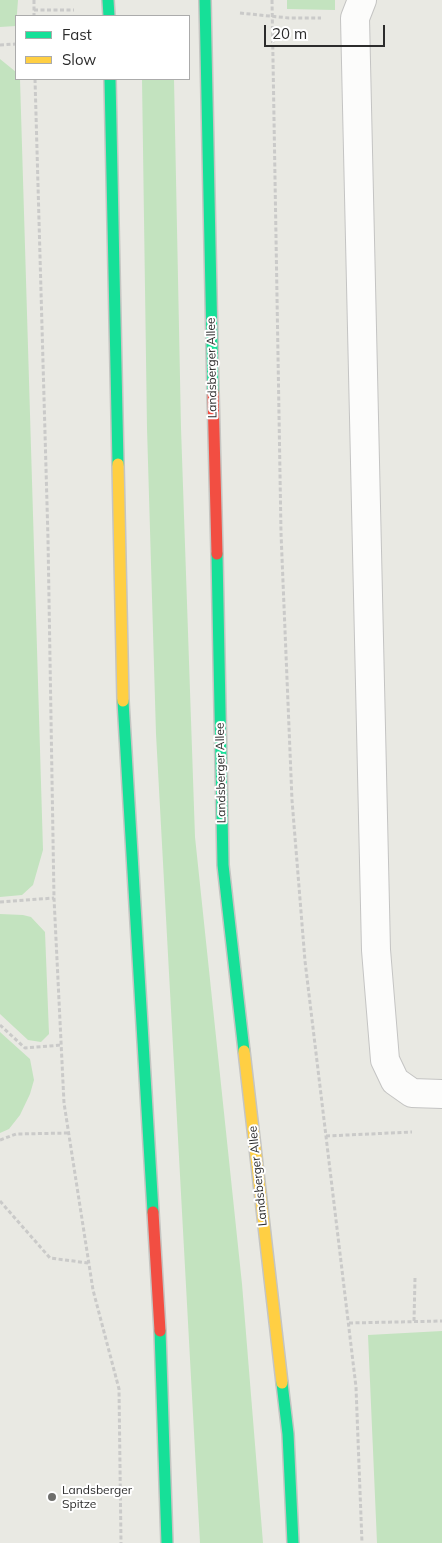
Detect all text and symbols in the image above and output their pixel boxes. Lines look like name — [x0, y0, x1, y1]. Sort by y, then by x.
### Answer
legend — [15, 15, 190, 80]
scale bar — [267, 15, 388, 47]
text: 20 m — [272, 24, 307, 43]
text: Fast — [62, 25, 92, 44]
text: Slow — [62, 50, 96, 69]
street label: Landsberger Allee — [204, 317, 220, 419]
street label: Landsberger Allee — [213, 722, 229, 824]
street label: Landsberger Allee — [246, 1125, 270, 1227]
place label: Landsberger Spitze — [62, 1483, 132, 1511]
marker: Landsberger Spitze — [46, 1491, 58, 1503]

